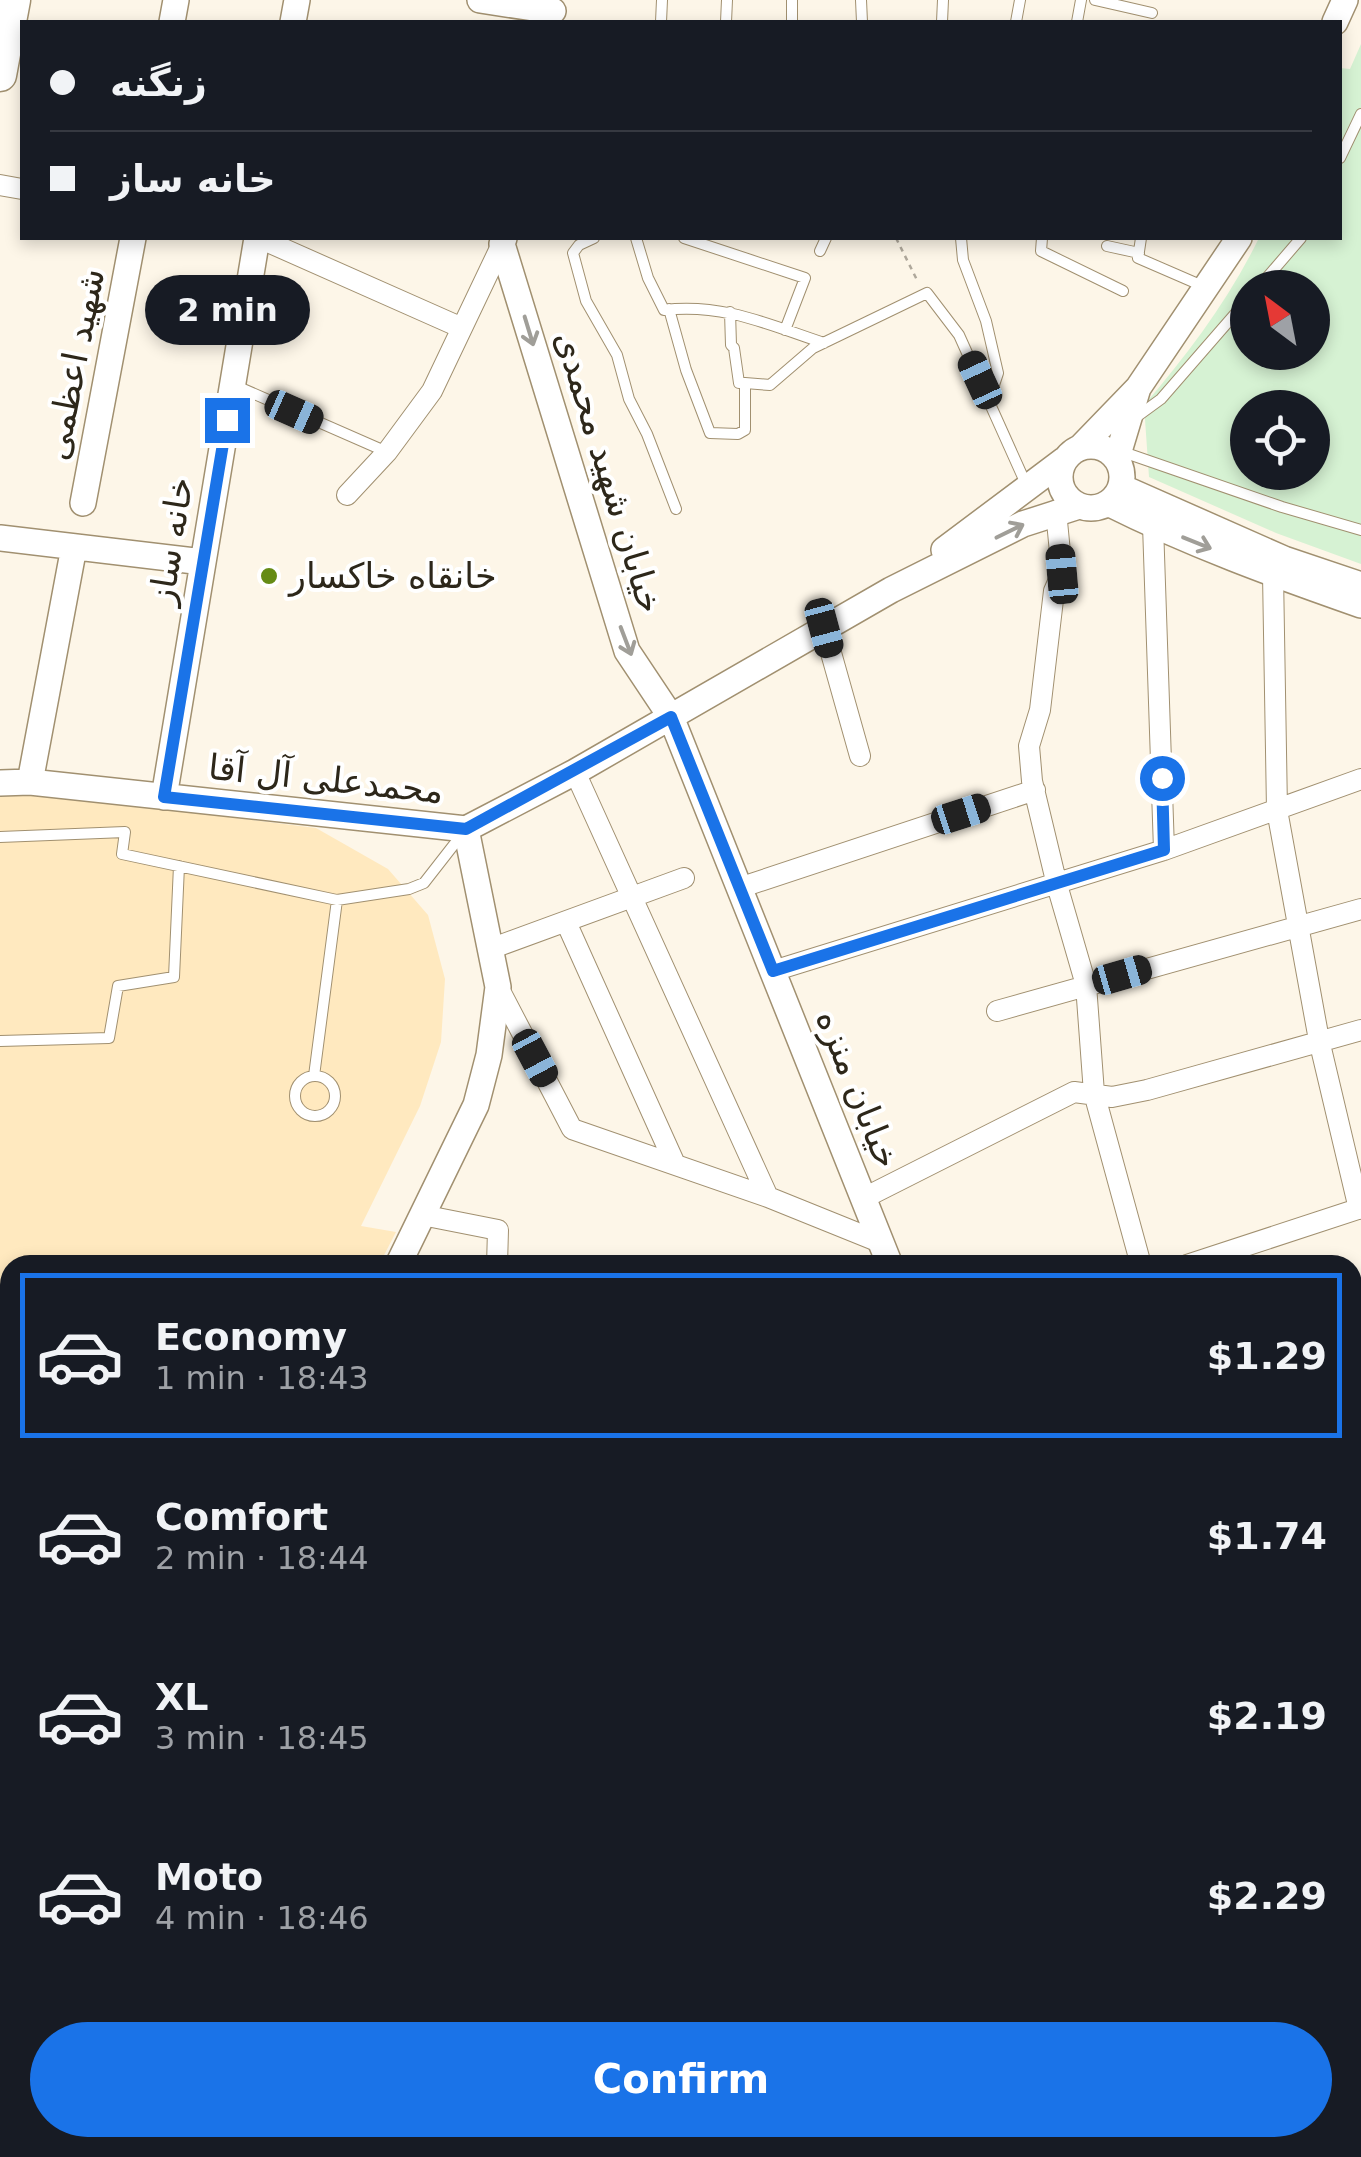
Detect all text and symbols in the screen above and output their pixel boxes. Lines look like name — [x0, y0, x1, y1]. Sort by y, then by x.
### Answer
text: زنگنه — [110, 61, 207, 105]
text: خانه ساز — [110, 157, 276, 201]
street label: شهید اعظمی — [36, 265, 113, 463]
north arrow — [1230, 270, 1330, 370]
map controls — [1230, 270, 1330, 490]
callout: 2 min — [144, 275, 310, 345]
text: 2 min — [177, 291, 278, 329]
one-way arrow — [521, 315, 539, 346]
street label: خیابان شهید محمدی — [546, 326, 671, 618]
car — [954, 346, 1006, 414]
car — [260, 386, 328, 438]
button: locate — [1230, 390, 1330, 490]
route end — [205, 398, 250, 443]
street label: خانه ساز — [141, 474, 202, 610]
one-way arrow — [995, 521, 1025, 540]
one-way arrow — [1181, 536, 1212, 554]
car — [1044, 543, 1080, 605]
place label: خانقاه خاکسار — [287, 556, 497, 597]
marker: خانقاه خاکسار — [258, 565, 280, 587]
car — [802, 595, 846, 661]
one-way arrow — [618, 625, 636, 656]
street label: محمدعلی آل آقا — [206, 745, 446, 811]
route start — [1140, 756, 1185, 801]
car — [928, 790, 994, 838]
car — [1089, 952, 1155, 998]
street label: خیابان منزه — [807, 1004, 908, 1174]
car — [508, 1024, 562, 1092]
icon: car — [35, 1311, 125, 1401]
text: Economy — [155, 1315, 347, 1359]
text: $1.29 — [1207, 1334, 1327, 1378]
text: 1 min · 18:43 — [155, 1359, 369, 1397]
icon: car — [35, 1491, 125, 1581]
text: Comfort — [155, 1495, 328, 1539]
text: $1.74 — [1207, 1514, 1327, 1558]
text: 2 min · 18:44 — [155, 1539, 369, 1577]
icon: car — [35, 1671, 125, 1761]
text: XL — [155, 1675, 209, 1719]
text: $2.19 — [1207, 1694, 1327, 1738]
text: 3 min · 18:45 — [155, 1719, 369, 1757]
icon: car — [35, 1851, 125, 1941]
text: Moto — [155, 1855, 263, 1899]
text: $2.29 — [1207, 1874, 1327, 1918]
text: 4 min · 18:46 — [155, 1899, 369, 1937]
button: Confirm — [30, 2022, 1332, 2137]

